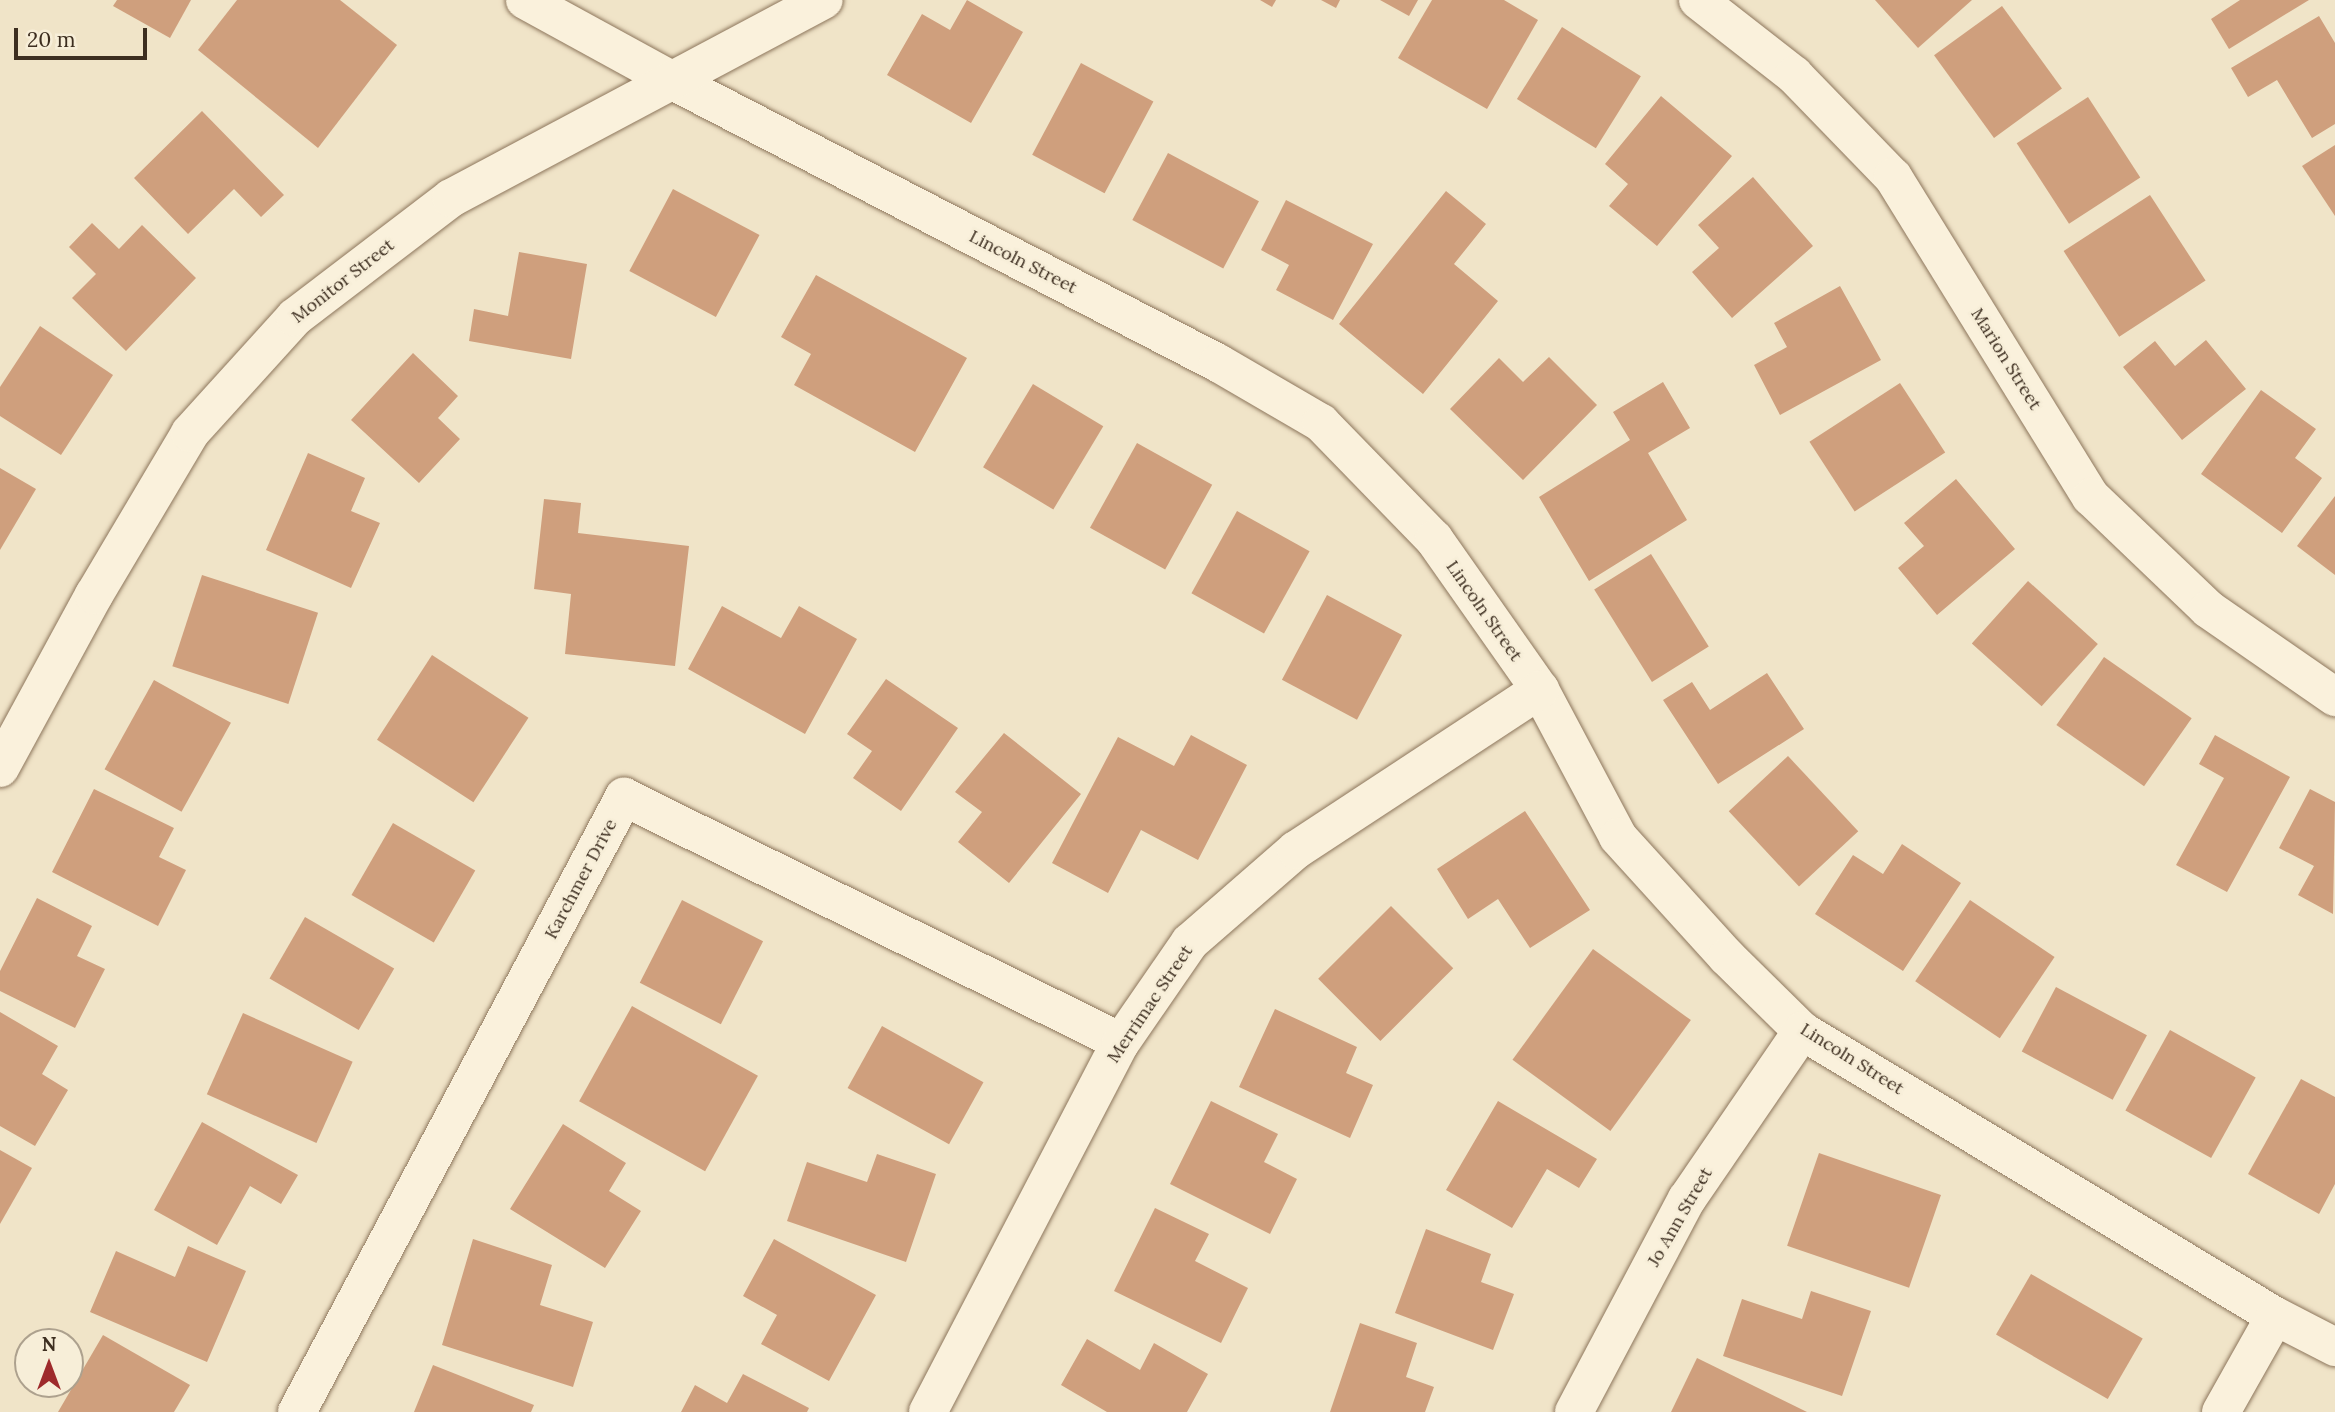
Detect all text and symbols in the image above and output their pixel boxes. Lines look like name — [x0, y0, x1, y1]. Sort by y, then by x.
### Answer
scale bar — [18, 14, 150, 58]
text: 20 m — [27, 26, 76, 53]
street label: Lincoln Street — [966, 226, 1080, 298]
street label: Monitor Street — [287, 234, 399, 328]
street label: Marion Street — [1966, 304, 2046, 414]
street label: Lincoln Street — [1441, 556, 1527, 666]
street label: Karchmer Drive — [540, 815, 622, 943]
street label: Merrimac Street — [1103, 941, 1197, 1067]
street label: Lincoln Street — [1796, 1019, 1908, 1099]
street label: Jo Ann Street — [1643, 1164, 1717, 1270]
north arrow — [14, 1328, 84, 1398]
text: N — [42, 1332, 56, 1356]

